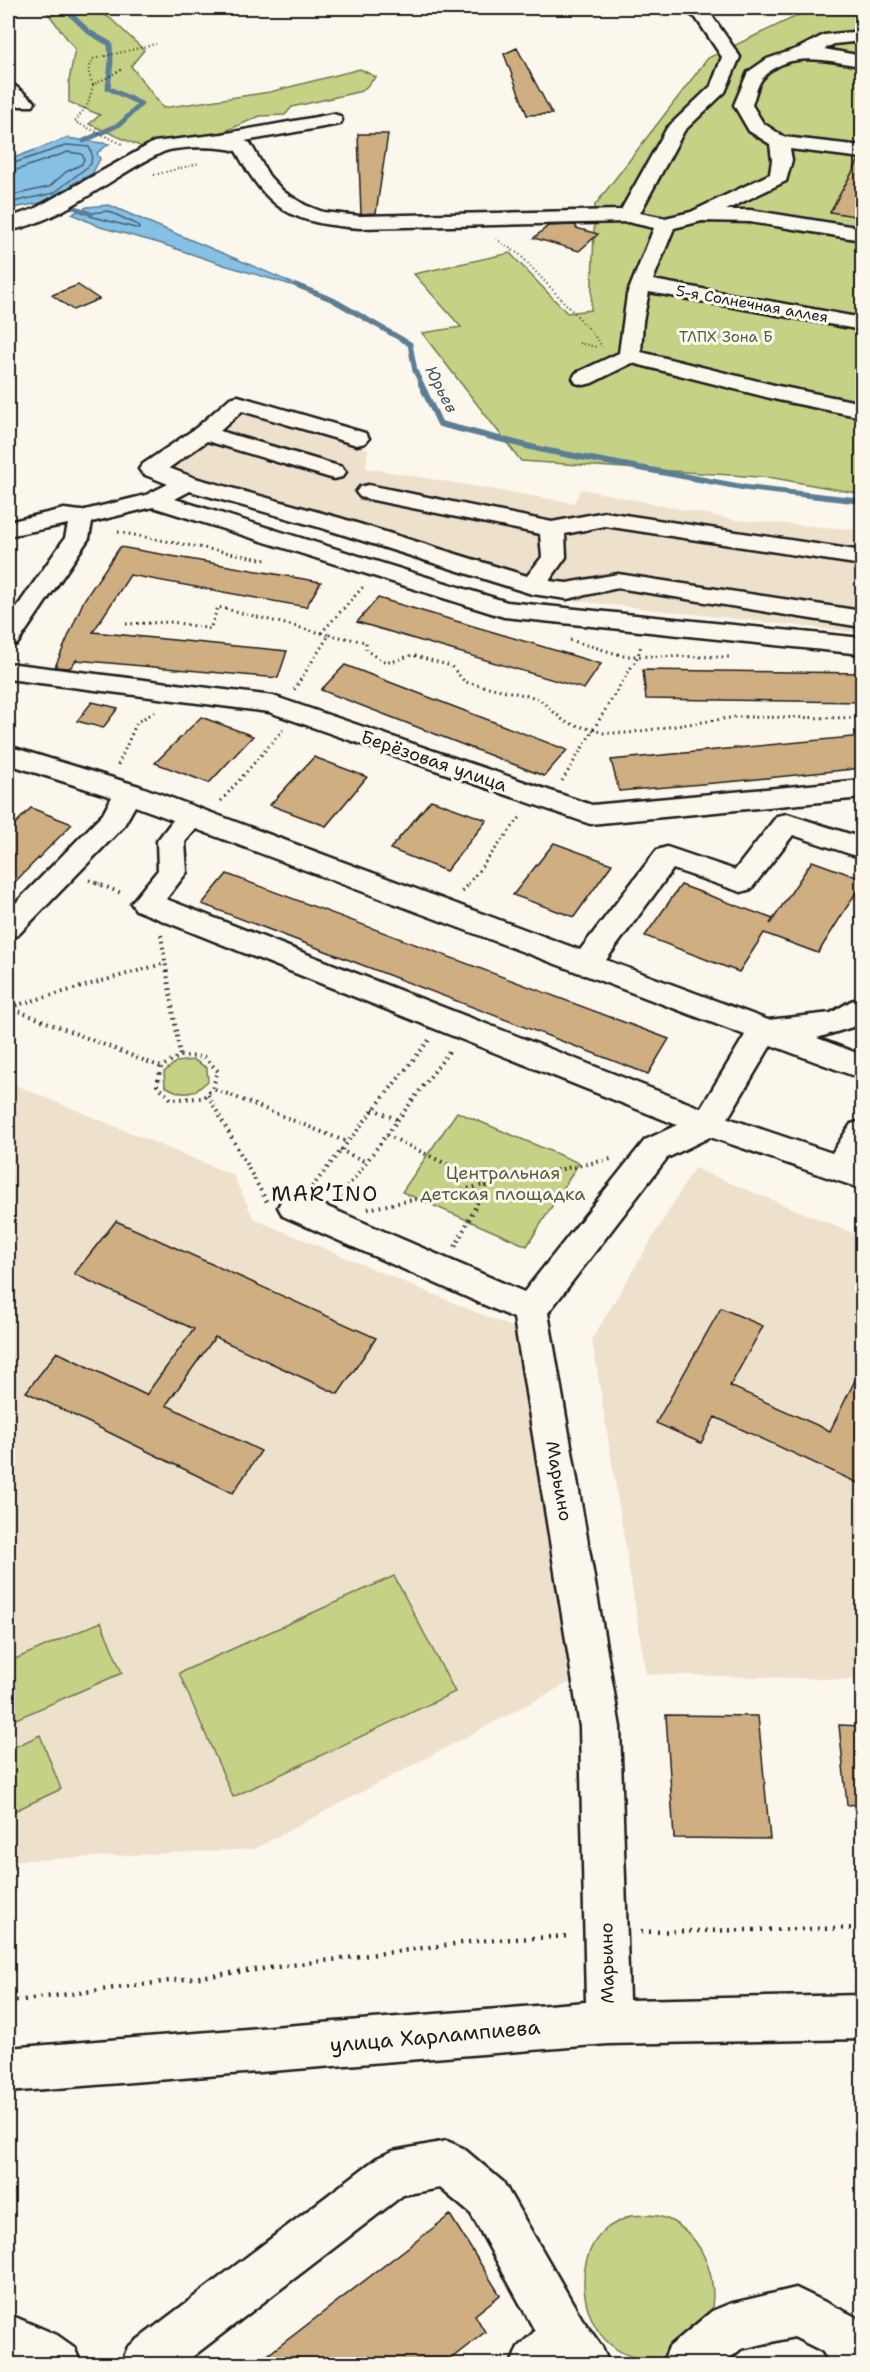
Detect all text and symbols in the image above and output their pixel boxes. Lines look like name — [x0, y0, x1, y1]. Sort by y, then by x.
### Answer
street label: 5-я Солнечная аллея — [674, 281, 830, 327]
park label: ТЛПХ Зона Б — [679, 327, 773, 347]
water label: Юрьев — [421, 362, 462, 417]
street label: Берёзовая улица — [358, 725, 510, 797]
park label: Центральная детская площадка — [420, 1161, 586, 1206]
district label: MAR’INO — [271, 1180, 379, 1208]
street label: Марьино — [540, 1439, 578, 1523]
street label: Марьино — [594, 1922, 620, 2004]
street label: улица Харлампиева — [329, 2013, 541, 2059]

